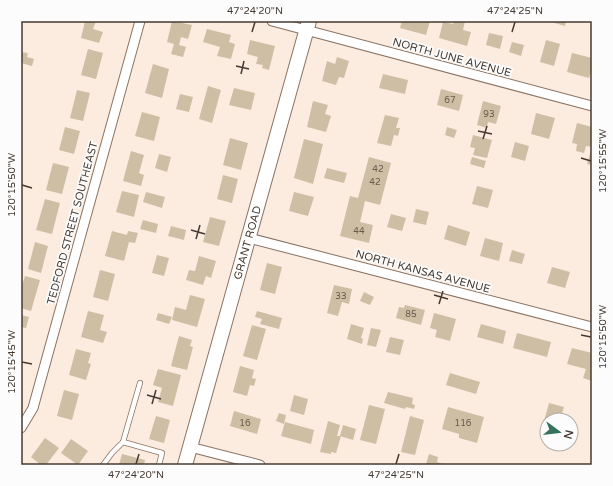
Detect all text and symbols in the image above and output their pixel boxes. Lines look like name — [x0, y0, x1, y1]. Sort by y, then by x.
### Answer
text: 47°24'20"N — [227, 5, 283, 17]
text: 47°24'25"N — [487, 5, 543, 17]
street label: NORTH JUNE AVENUE — [391, 35, 513, 80]
house number: 67 — [444, 95, 456, 106]
house number: 93 — [483, 109, 495, 120]
text: 120°15'55"W — [597, 129, 609, 193]
street label: TEDFORD STREET SOUTHEAST — [44, 140, 101, 306]
text: 120°15'50"W — [6, 153, 18, 217]
house number: 42 — [372, 164, 384, 175]
house number: 42 — [369, 177, 381, 188]
street label: GRANT ROAD — [231, 204, 264, 281]
house number: 44 — [353, 226, 365, 237]
street label: NORTH KANSAS AVENUE — [354, 247, 492, 296]
house number: 33 — [335, 291, 347, 302]
text: 120°15'50"W — [597, 305, 609, 369]
house number: 85 — [405, 309, 417, 320]
text: 120°15'45"W — [6, 330, 18, 394]
north arrow — [539, 412, 579, 452]
house number: 16 — [239, 418, 251, 429]
house number: 116 — [455, 418, 472, 429]
text: N — [561, 429, 576, 440]
text: 47°24'20"N — [108, 469, 164, 481]
text: 47°24'25"N — [368, 469, 424, 481]

